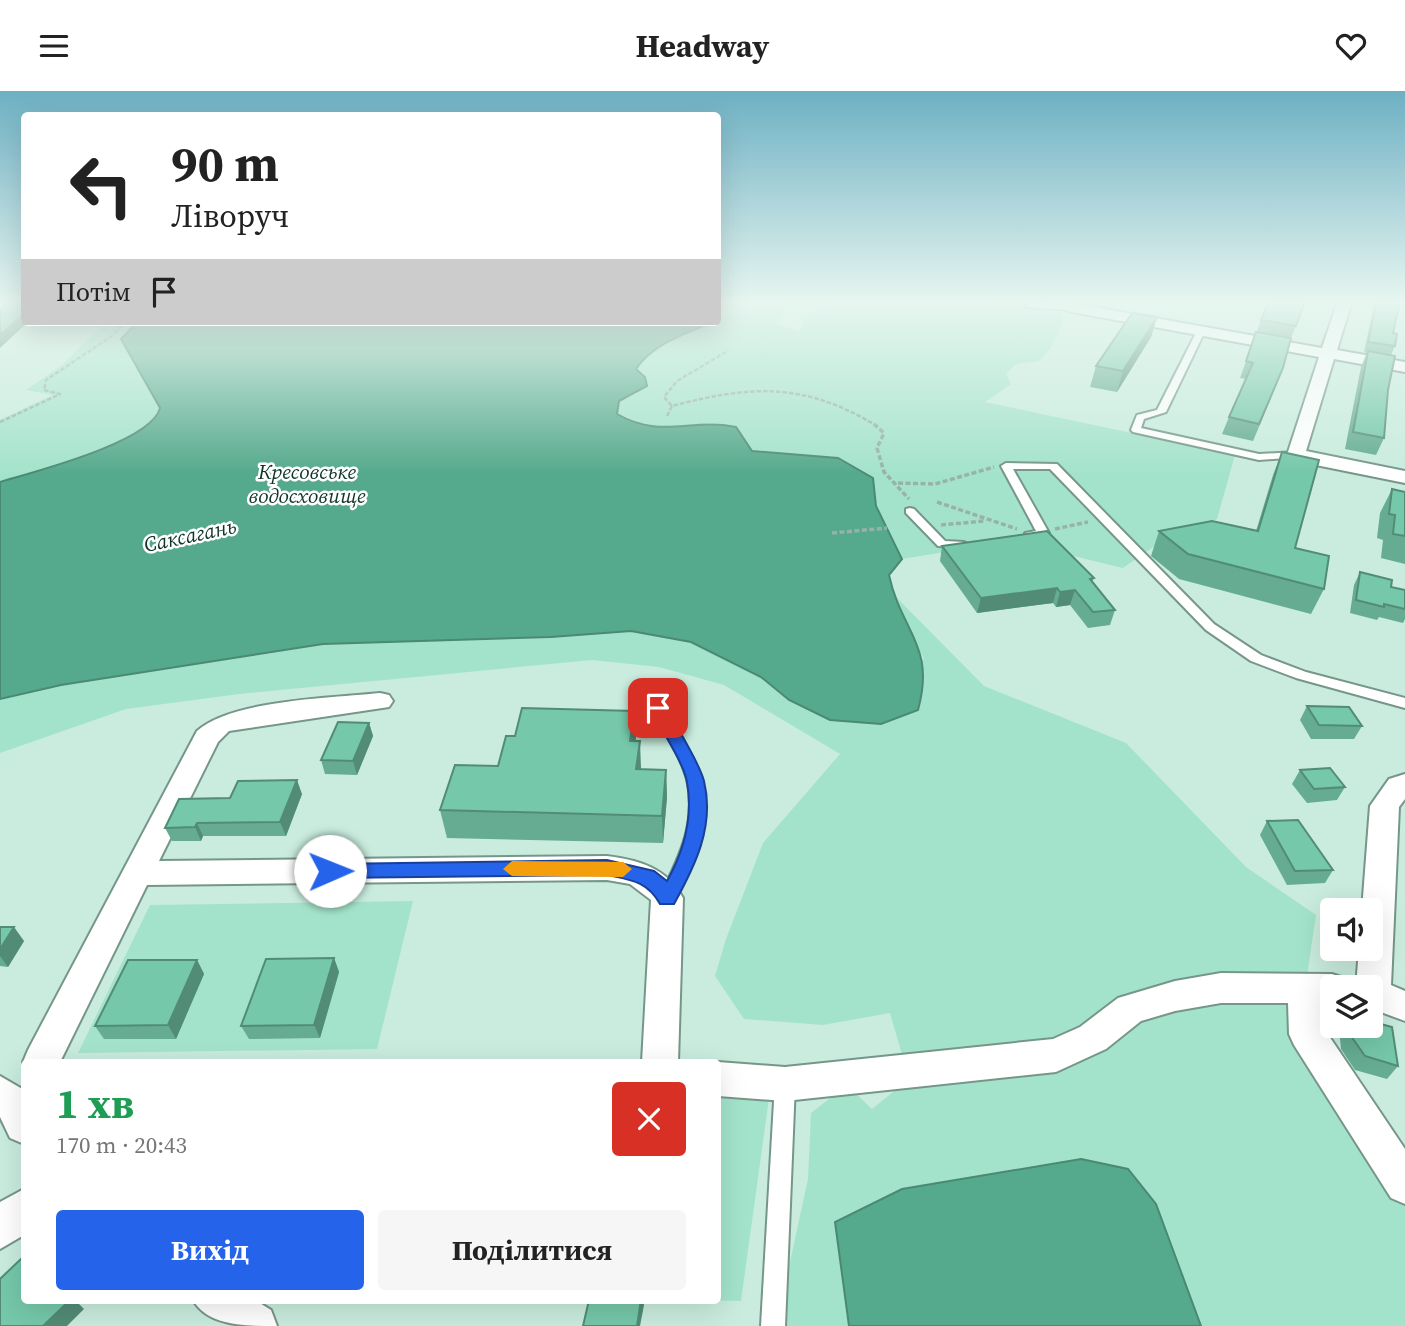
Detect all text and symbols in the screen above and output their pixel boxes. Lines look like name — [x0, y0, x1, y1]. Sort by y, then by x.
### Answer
text: Headway — [636, 24, 769, 68]
icon: menu — [35, 27, 73, 65]
icon: heart — [1332, 27, 1370, 65]
text: 90 m — [171, 130, 279, 197]
icon: left — [56, 140, 147, 231]
text: Ліворуч — [171, 194, 289, 238]
icon: arrive — [145, 273, 183, 311]
text: Потім — [56, 274, 131, 310]
water label: Кресовське водосховище — [248, 457, 366, 510]
water label: Саксагань — [141, 511, 239, 559]
pin — [628, 678, 688, 738]
icon: arrive — [639, 689, 677, 727]
position arrow — [293, 834, 367, 908]
map controls — [1320, 898, 1383, 1038]
button: sound — [1320, 898, 1383, 961]
button: layers — [1320, 975, 1383, 1038]
text: 1 хв — [56, 1074, 134, 1132]
button: close — [612, 1082, 686, 1156]
text: 170 m · 20:43 — [56, 1129, 187, 1161]
button: Вихід — [56, 1210, 364, 1290]
button: Поділитися — [378, 1210, 686, 1290]

